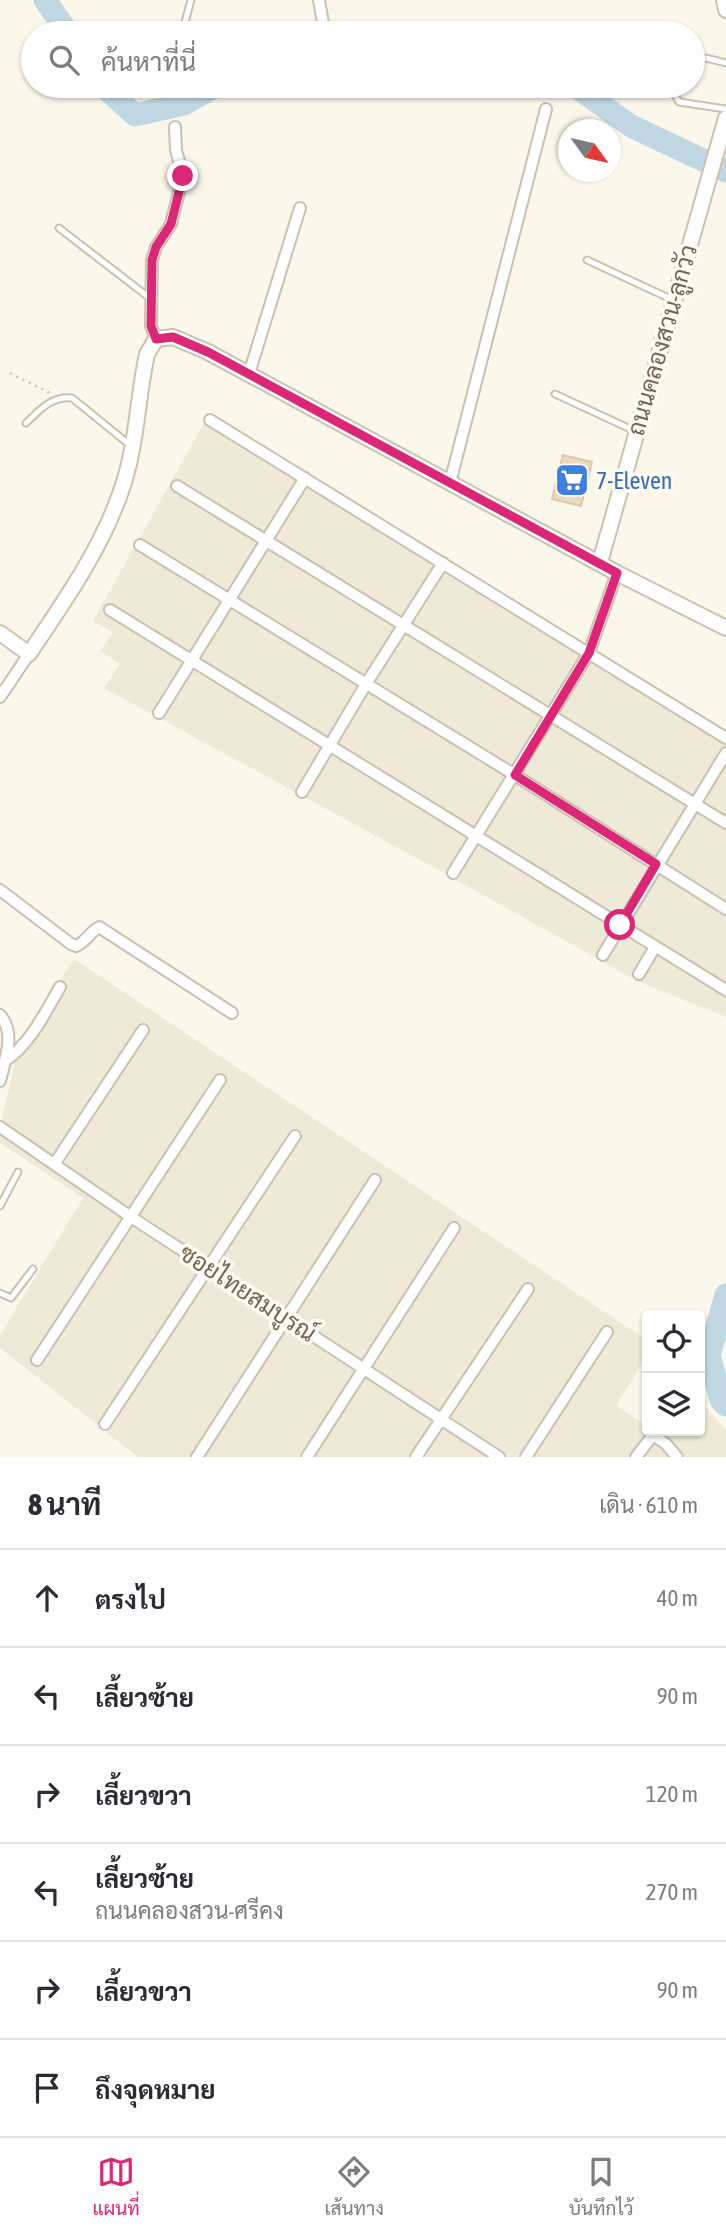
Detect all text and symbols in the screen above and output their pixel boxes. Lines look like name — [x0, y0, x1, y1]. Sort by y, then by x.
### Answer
search box — [21, 21, 705, 98]
icon: search — [45, 41, 83, 79]
text: ค้นหาที่นี่ — [101, 47, 196, 77]
north arrow — [558, 119, 621, 182]
route end — [167, 160, 198, 191]
street label: ถนนคลองสวน-ลูกวัว — [622, 241, 706, 440]
supermarket icon: 7-Eleven — [553, 461, 591, 499]
place label: 7-Eleven — [596, 467, 672, 494]
route start — [604, 909, 635, 940]
street label: ซอยไทยสมบูรณ์ — [173, 1237, 322, 1350]
map controls — [642, 1310, 705, 1436]
button: locate — [642, 1310, 705, 1373]
button: layers — [642, 1373, 705, 1436]
text: 8 นาที — [28, 1487, 101, 1521]
text: เดิน · 610 m — [599, 1492, 698, 1518]
icon: ahead — [28, 1579, 66, 1617]
text: ตรงไป — [95, 1585, 166, 1615]
text: 40 m — [657, 1585, 698, 1611]
icon: left — [28, 1677, 66, 1715]
text: เลี้ยวซ้าย — [95, 1683, 194, 1713]
text: 90 m — [657, 1683, 698, 1709]
icon: right — [28, 1775, 66, 1813]
text: เลี้ยวขวา — [95, 1781, 192, 1811]
text: 120 m — [646, 1781, 698, 1807]
text: เลี้ยวซ้าย — [95, 1864, 194, 1894]
icon: left — [28, 1873, 66, 1911]
text: 270 m — [646, 1879, 698, 1905]
text: ถนนคลองสวน-ศรีคง — [95, 1898, 284, 1924]
icon: right — [28, 1971, 66, 2009]
text: เลี้ยวขวา — [95, 1977, 192, 2007]
text: 90 m — [657, 1977, 698, 2003]
icon: arrive — [28, 2069, 66, 2107]
text: ถึงจุดหมาย — [95, 2075, 216, 2105]
tab: แผนที่ — [92, 2153, 140, 2219]
tab: เส้นทาง — [325, 2153, 384, 2219]
tab: บันทึกไว้ — [569, 2153, 634, 2219]

